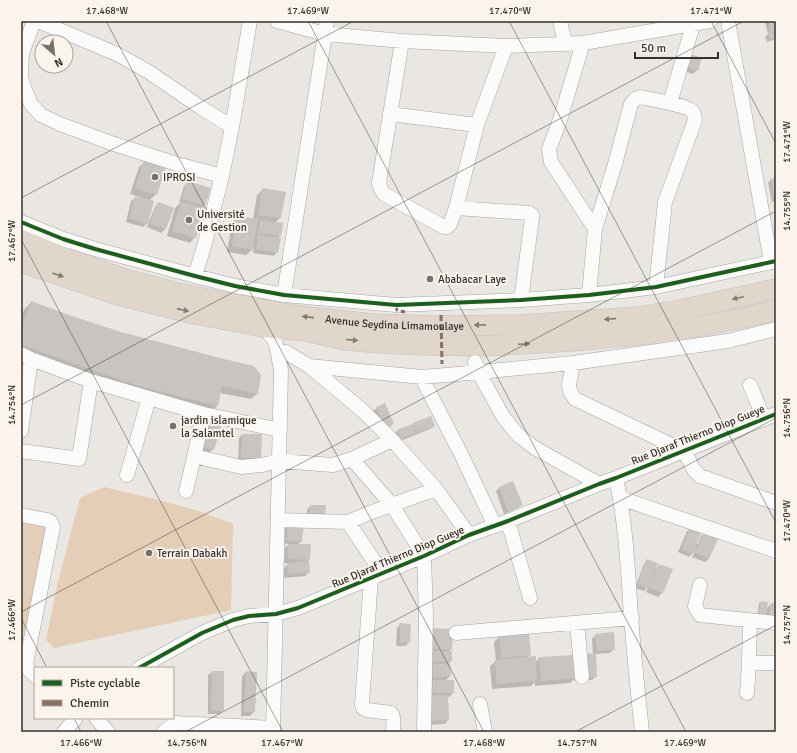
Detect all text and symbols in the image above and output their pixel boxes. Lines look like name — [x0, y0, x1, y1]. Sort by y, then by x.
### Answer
text: 17.468°W — [86, 5, 128, 17]
text: 17.469°W — [287, 5, 329, 17]
text: 17.470°W — [489, 5, 531, 17]
text: 17.471°W — [690, 5, 732, 17]
north arrow — [34, 34, 74, 74]
scale bar — [635, 34, 718, 60]
text: 50 m — [641, 41, 666, 56]
text: N — [52, 55, 65, 70]
text: 17.471°W — [781, 121, 793, 163]
place label: IPROSI — [163, 171, 196, 184]
marker: IPROSI — [150, 172, 160, 182]
text: 14.755°N — [781, 191, 793, 231]
place label: Université de Gestion — [197, 208, 247, 234]
marker: Université de Gestion — [184, 215, 194, 225]
text: 17.467°W — [6, 220, 18, 262]
one-way arrow — [52, 272, 64, 278]
place label: Ababacar Laye — [438, 273, 506, 286]
marker: Ababacar Laye — [425, 274, 435, 284]
one-way arrow — [732, 295, 744, 301]
one-way arrow — [177, 308, 189, 314]
street label: Avenue Seydina Limamoulaye — [325, 312, 464, 333]
one-way arrow — [302, 313, 314, 320]
one-way arrow — [604, 315, 616, 322]
one-way arrow — [473, 322, 486, 328]
one-way arrow — [346, 337, 358, 343]
one-way arrow — [518, 341, 530, 348]
text: 14.754°N — [6, 385, 18, 425]
text: 14.756°N — [781, 398, 793, 438]
street label: Rue Djaraf Thierno Diop Gueye — [629, 402, 767, 468]
place label: jardin islamique la Salamtel — [181, 414, 256, 440]
marker: jardin islamique la Salamtel — [168, 421, 178, 431]
text: 17.470°W — [781, 500, 793, 542]
street label: Rue Djaraf Thierno Diop Gueye — [330, 523, 466, 591]
place label: Terrain Dabakh — [157, 547, 228, 560]
marker: Terrain Dabakh — [144, 548, 154, 558]
text: 17.466°W — [6, 599, 18, 641]
text: 14.757°N — [781, 605, 793, 645]
legend — [34, 667, 174, 719]
text: Piste cyclable — [70, 676, 140, 691]
text: Chemin — [70, 696, 109, 711]
text: 17.466°W — [60, 737, 102, 749]
text: 14.756°N — [167, 737, 207, 749]
text: 17.467°W — [261, 737, 303, 749]
text: 17.468°W — [463, 737, 505, 749]
text: 14.757°N — [557, 737, 597, 749]
text: 17.469°W — [664, 737, 706, 749]

